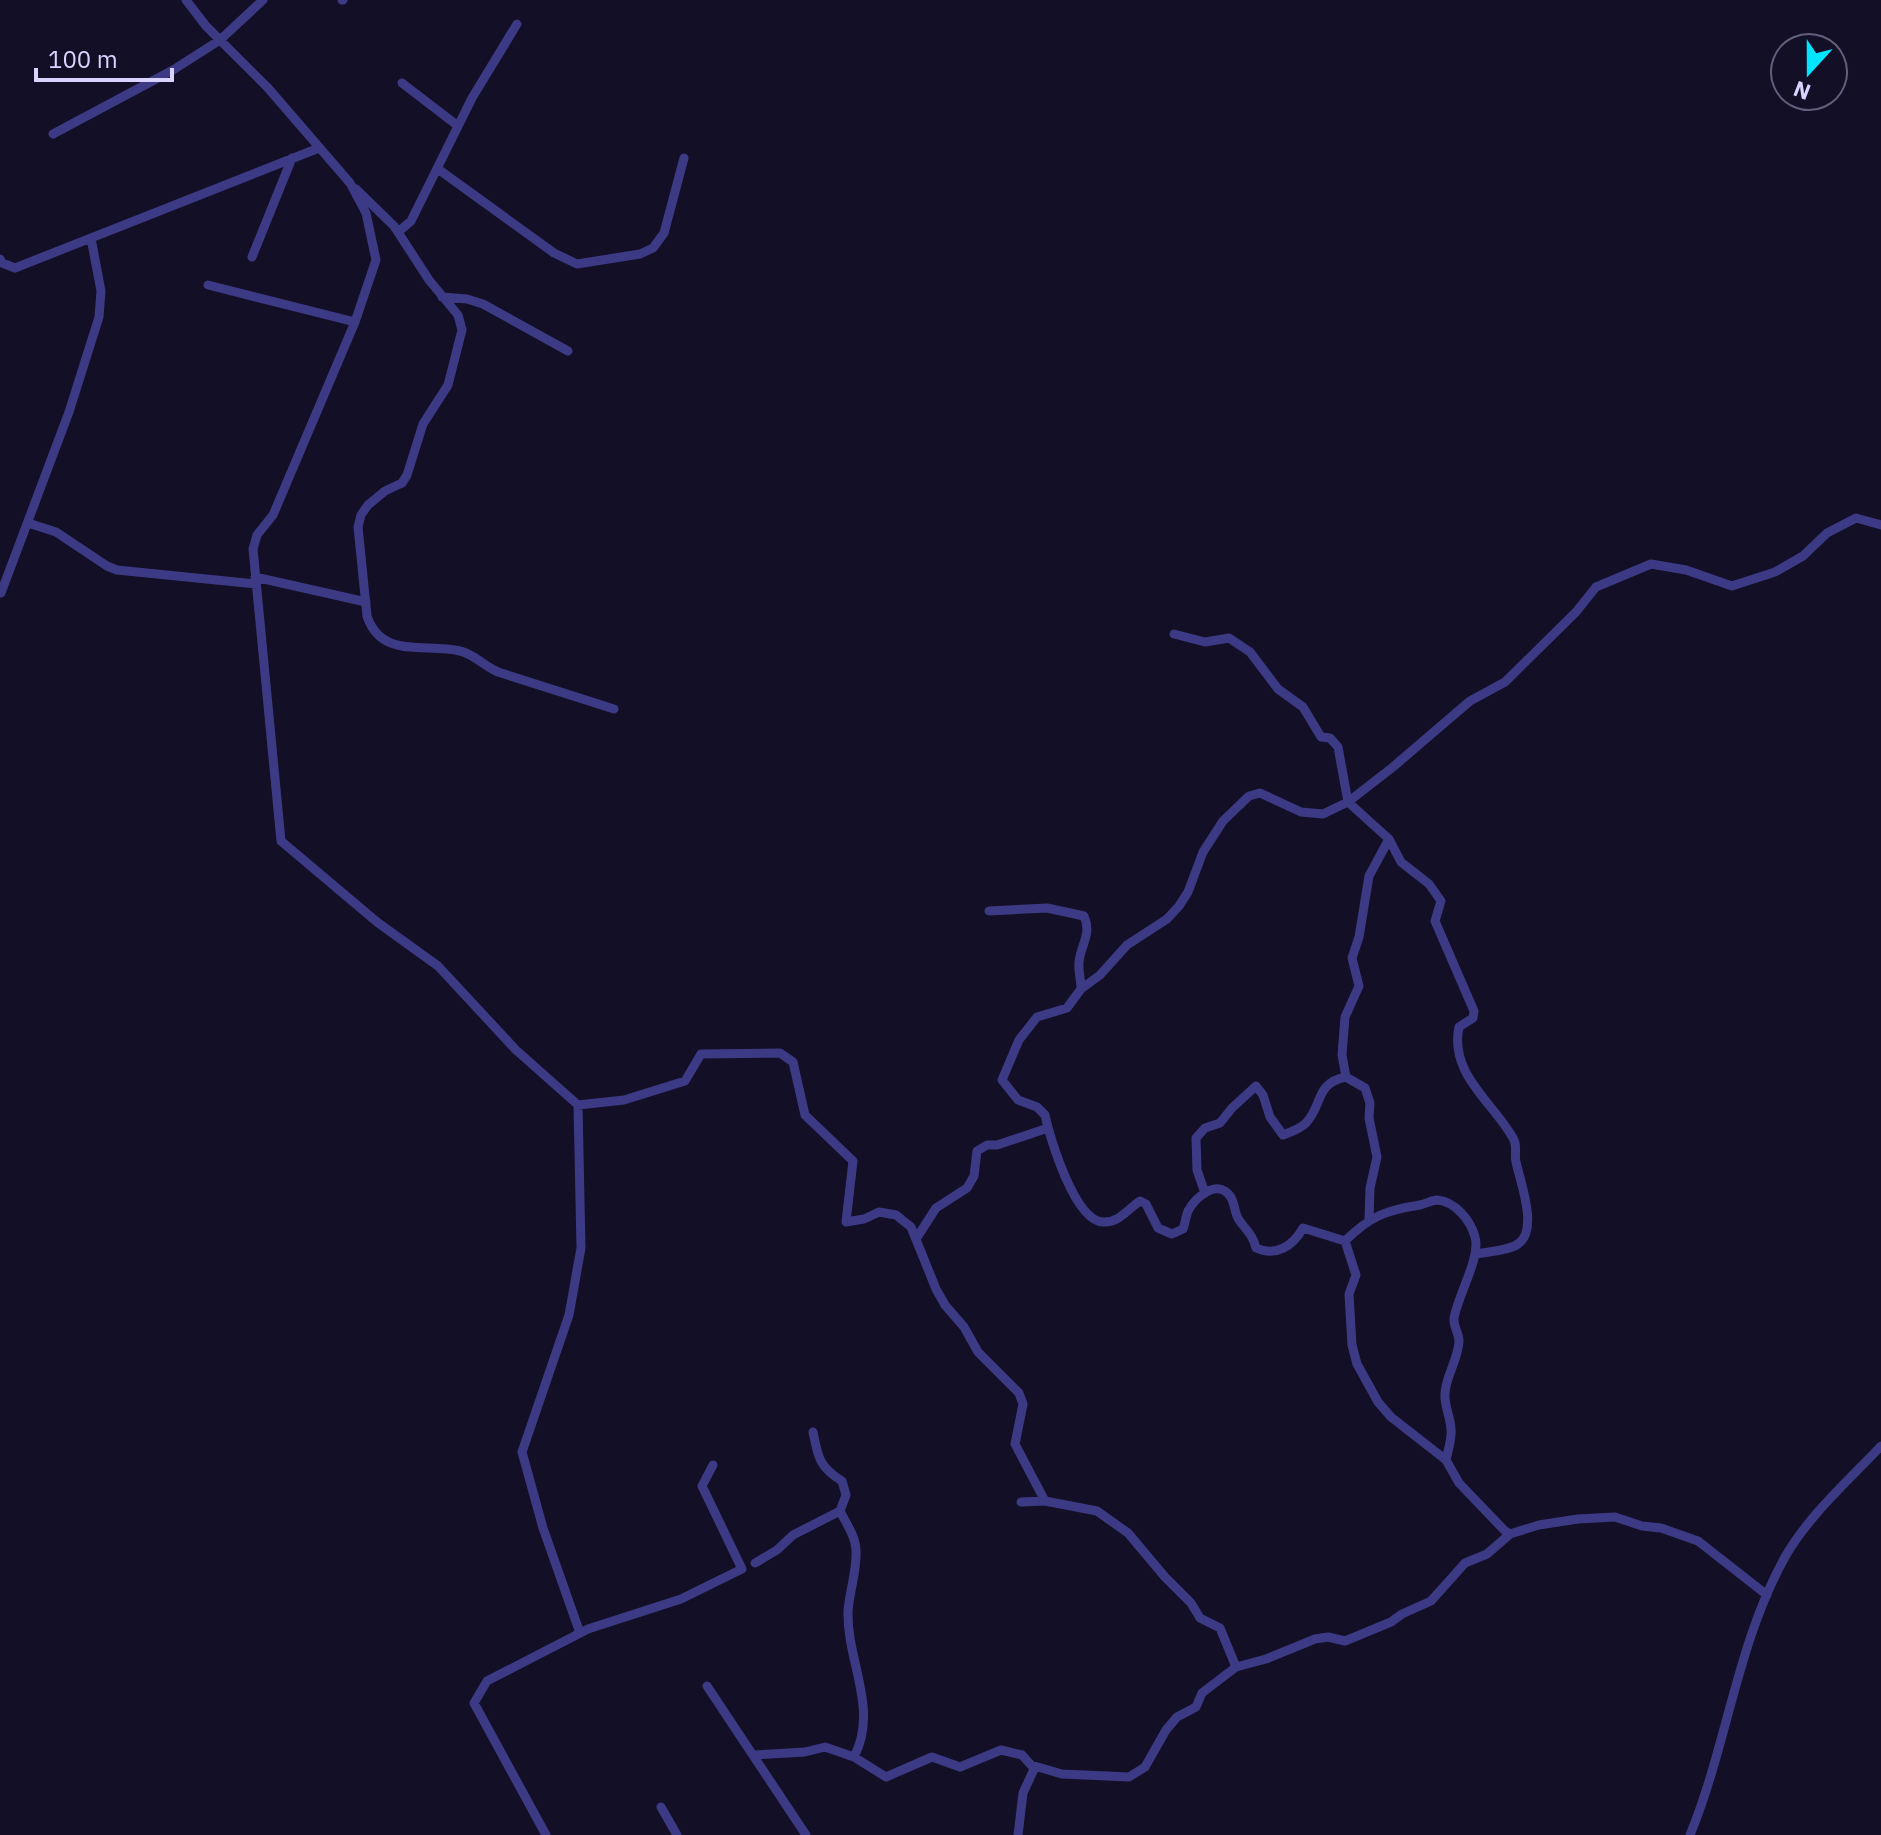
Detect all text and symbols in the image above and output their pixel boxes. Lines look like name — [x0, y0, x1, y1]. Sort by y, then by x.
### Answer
scale bar — [36, 32, 172, 82]
north arrow — [1769, 32, 1849, 112]
text: 100 m — [48, 43, 118, 75]
text: N — [1789, 75, 1814, 108]

